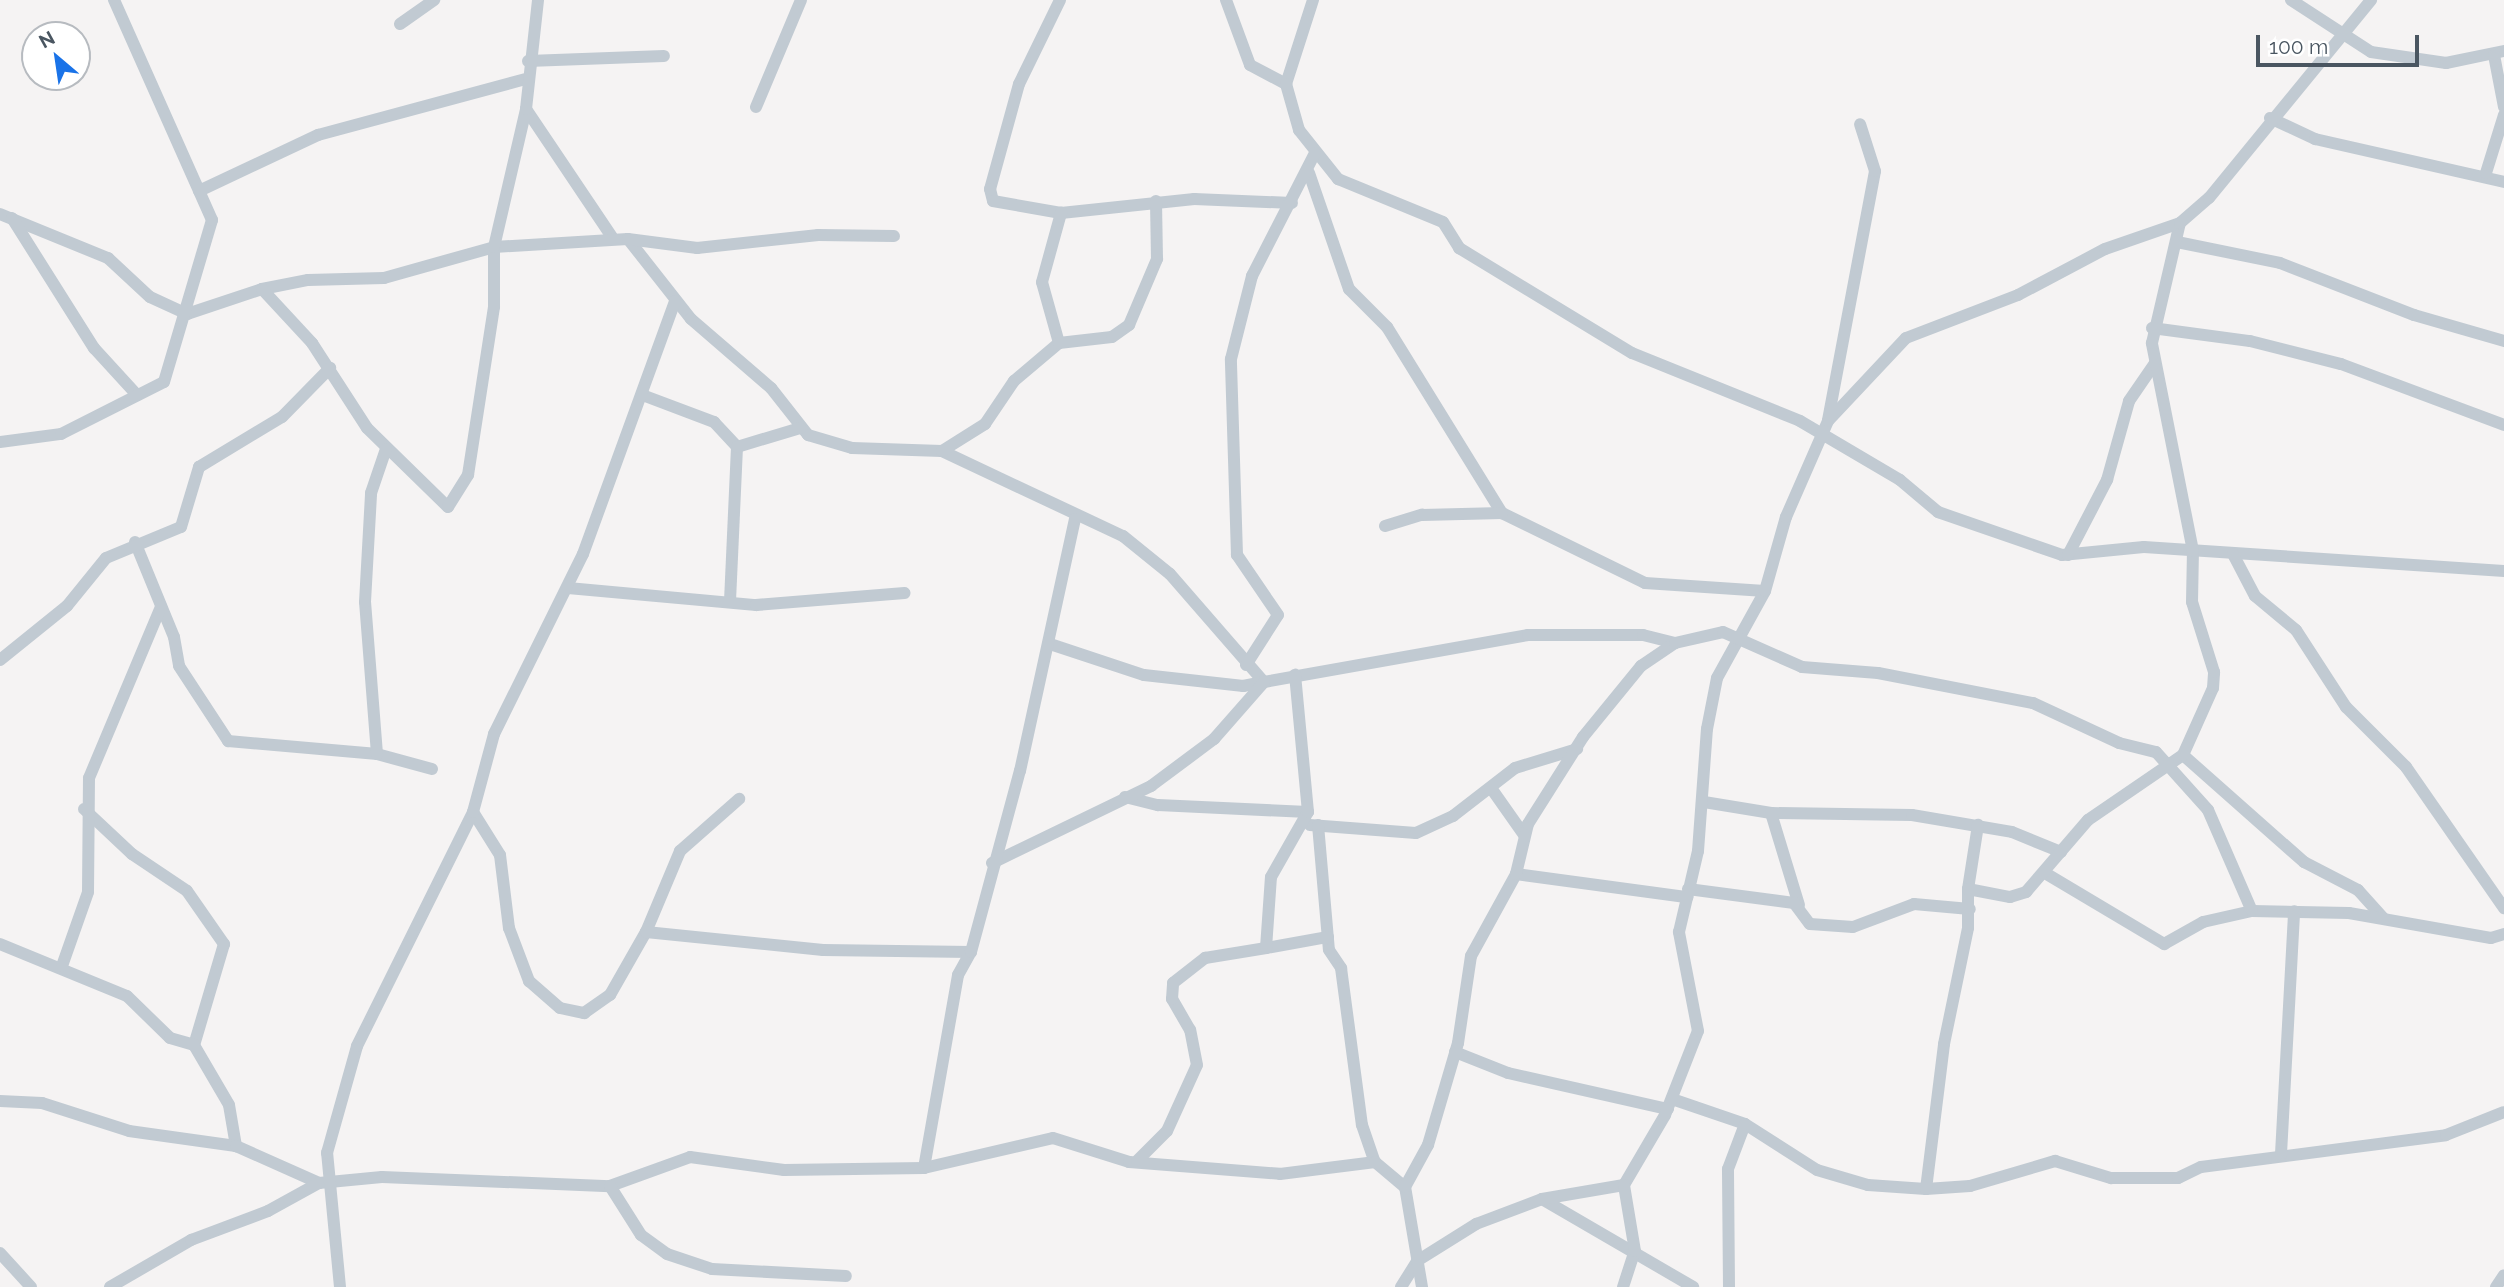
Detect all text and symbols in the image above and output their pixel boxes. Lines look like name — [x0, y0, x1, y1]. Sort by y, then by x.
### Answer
north arrow — [21, 21, 91, 91]
scale bar — [2259, 21, 2422, 65]
text: N — [35, 26, 58, 53]
text: 100 m — [2269, 34, 2328, 59]

